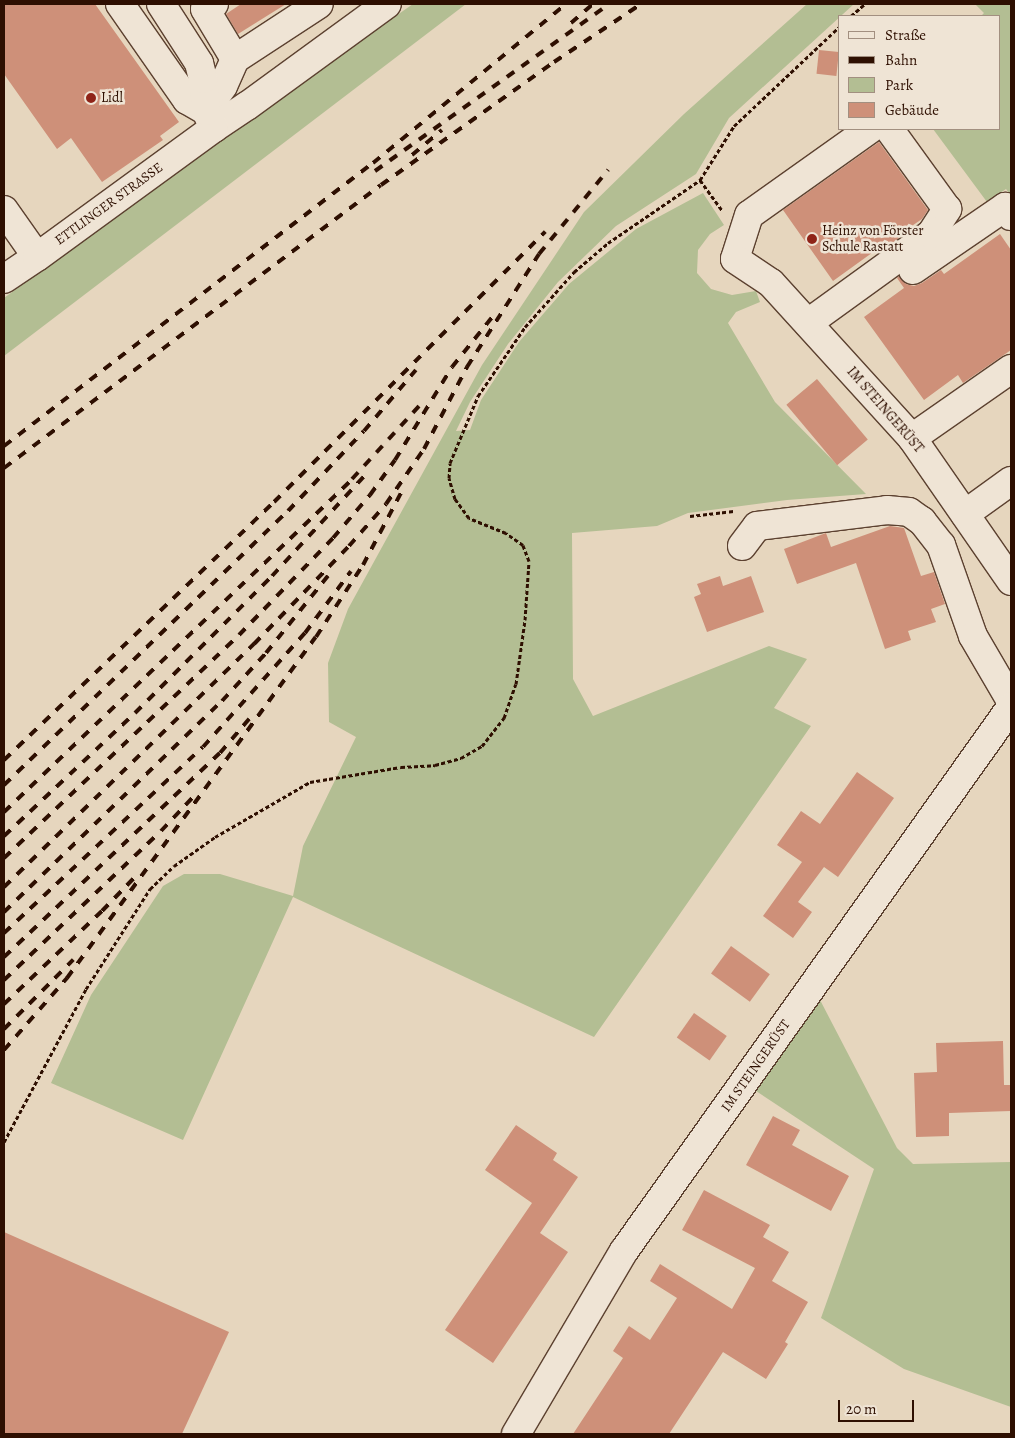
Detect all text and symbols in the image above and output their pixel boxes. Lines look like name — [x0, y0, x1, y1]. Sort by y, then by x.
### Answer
legend — [838, 15, 1000, 130]
text: Straße — [885, 25, 926, 45]
text: Bahn — [885, 50, 917, 70]
text: Park — [885, 75, 913, 95]
place label: Lidl — [101, 90, 123, 106]
marker: Lidl — [85, 92, 97, 104]
text: Gebäude — [885, 100, 939, 120]
street label: ETTLINGER STRASSE — [52, 159, 166, 249]
place label: Heinz von Förster Schule Rastatt — [822, 223, 924, 256]
marker: Heinz von Förster Schule Rastatt — [806, 233, 818, 245]
street label: IM STEINGERÜST — [843, 363, 927, 457]
street label: IM STEINGERÜST — [718, 1017, 794, 1115]
scale bar — [840, 1390, 916, 1422]
text: 20 m — [846, 1399, 877, 1419]

